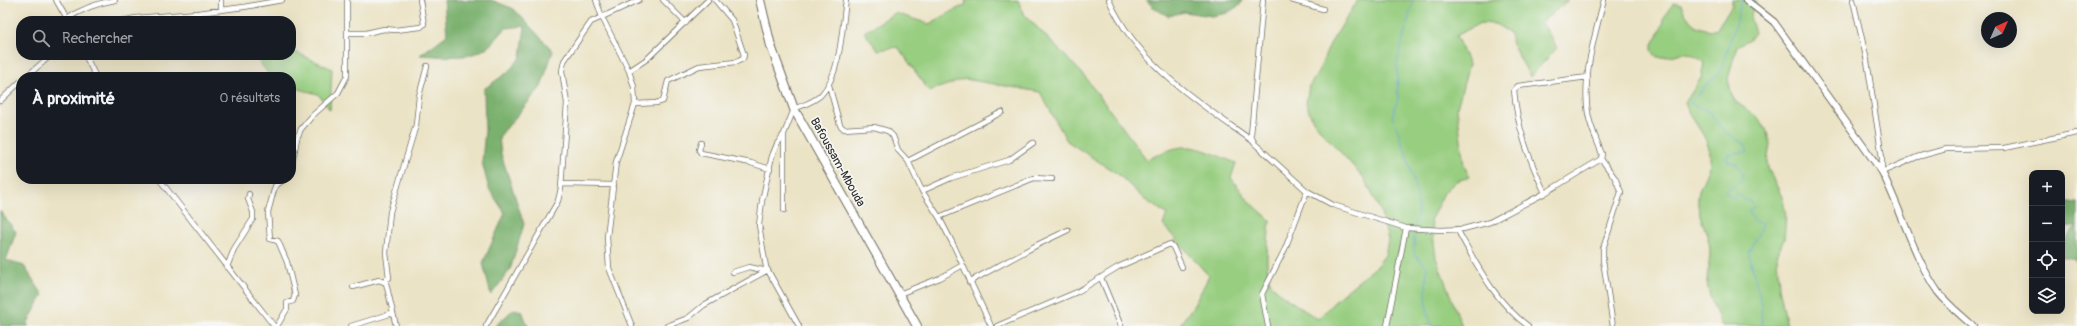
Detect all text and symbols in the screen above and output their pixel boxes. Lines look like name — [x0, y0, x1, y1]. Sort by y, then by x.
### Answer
north arrow — [1981, 12, 2017, 48]
search box — [16, 16, 296, 60]
icon: search — [30, 27, 52, 49]
text: Rechercher — [62, 29, 133, 48]
text: À proximité — [32, 88, 115, 109]
text: 0 résultats — [220, 90, 280, 106]
street label: Bafoussam-Mbouda — [807, 115, 868, 210]
map controls — [2029, 170, 2065, 314]
button: + — [2029, 170, 2065, 206]
button: − — [2029, 206, 2065, 242]
button: locate — [2029, 242, 2065, 278]
button: layers — [2029, 278, 2065, 314]

